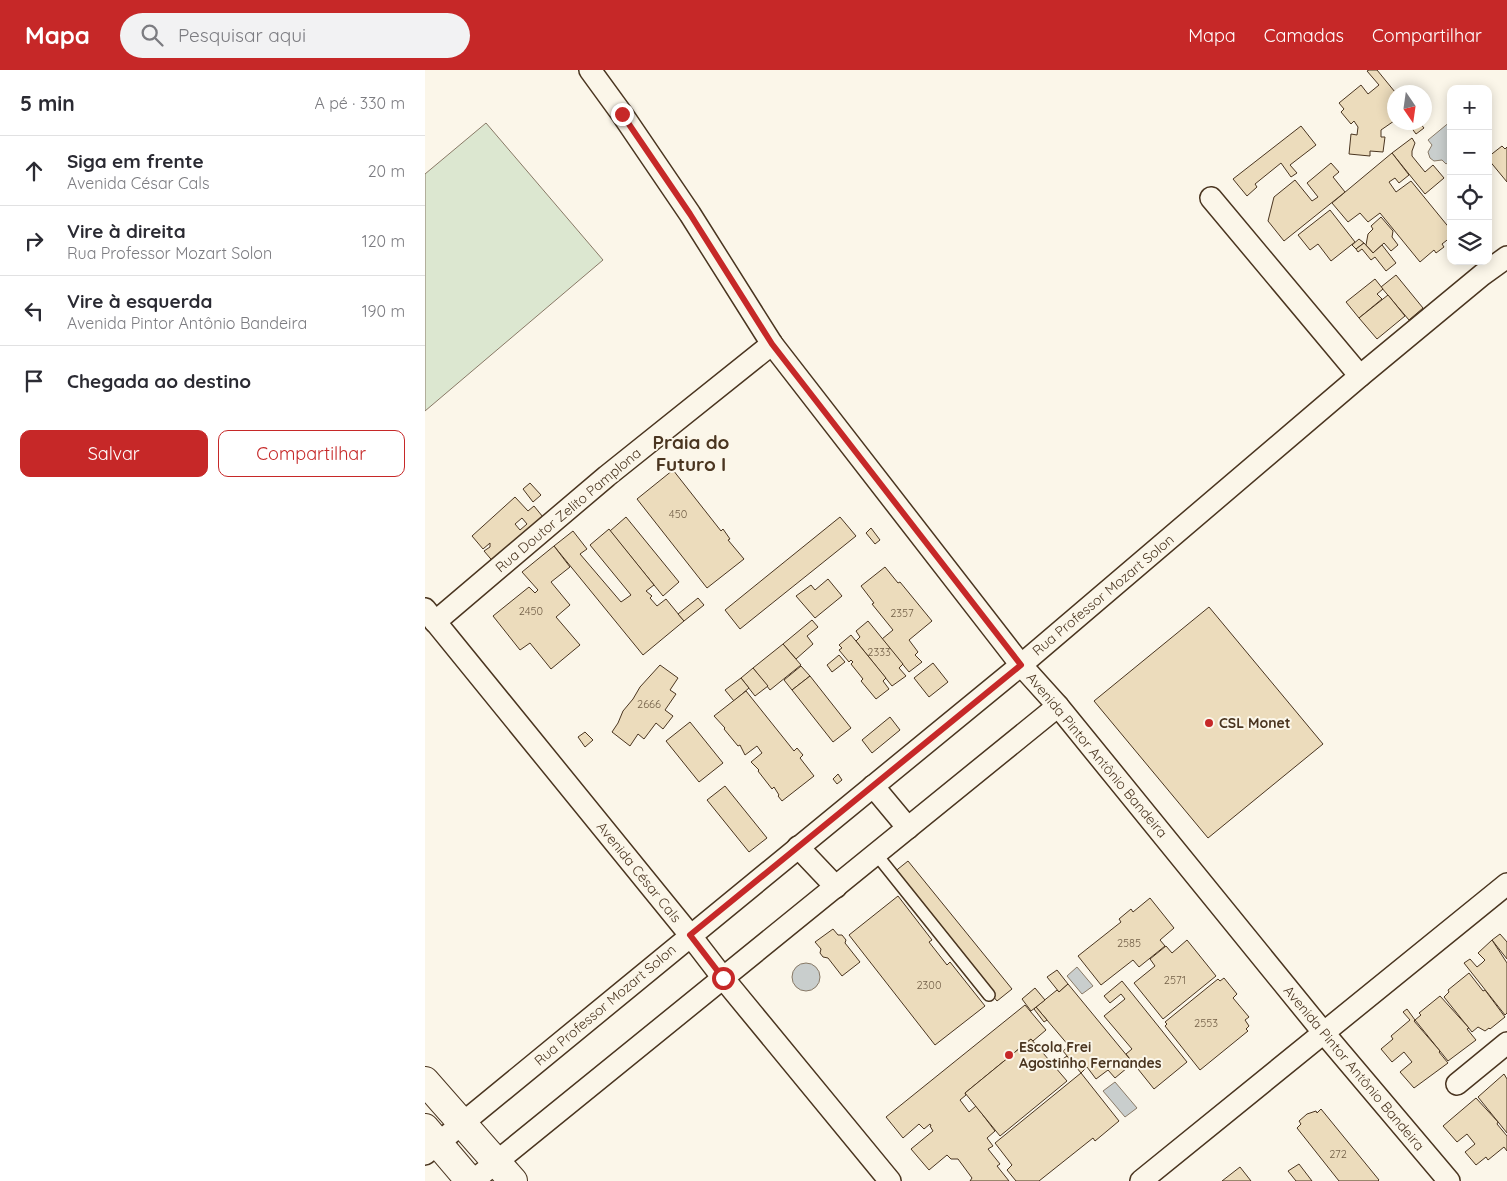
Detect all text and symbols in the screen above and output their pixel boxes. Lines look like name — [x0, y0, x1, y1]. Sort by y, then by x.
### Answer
search box — [120, 13, 470, 58]
text: Mapa — [25, 20, 90, 50]
icon: search — [138, 21, 166, 49]
text: Pesquisar aqui — [178, 23, 306, 47]
text: Mapa — [1188, 24, 1236, 47]
text: Camadas — [1264, 24, 1344, 47]
text: Compartilhar — [1372, 24, 1482, 47]
north arrow — [1387, 85, 1432, 130]
map controls — [1447, 85, 1492, 265]
button: + — [1447, 85, 1492, 130]
text: 5 min — [20, 90, 75, 116]
text: A pé · 330 m — [314, 93, 405, 113]
route end — [611, 103, 634, 126]
button: − — [1447, 130, 1492, 175]
text: Siga em frente — [67, 149, 204, 173]
icon: ahead — [20, 157, 48, 185]
text: 20 m — [368, 161, 405, 181]
text: Avenida César Cals — [67, 173, 209, 193]
button: locate — [1447, 175, 1492, 220]
text: Vire à direita — [67, 219, 186, 243]
button: layers — [1447, 220, 1492, 265]
icon: right — [20, 227, 48, 255]
text: 120 m — [362, 231, 405, 251]
text: Rua Professor Mozart Solon — [67, 243, 272, 263]
text: Vire à esquerda — [67, 289, 212, 313]
icon: left — [20, 297, 48, 325]
text: 190 m — [362, 301, 405, 321]
text: Avenida Pintor Antônio Bandeira — [67, 313, 307, 333]
icon: arrive — [20, 367, 48, 395]
text: Chegada ao destino — [67, 369, 251, 393]
button: Salvar — [20, 430, 208, 477]
button: Compartilhar — [218, 430, 405, 477]
district label: Praia do Futuro I — [653, 430, 730, 476]
street label: Rua Doutor Zelito Pamplona — [492, 444, 644, 576]
house number: 450 — [669, 507, 687, 521]
street label: Rua Professor Mozart Solon — [1028, 530, 1178, 660]
house number: 2450 — [519, 604, 543, 618]
house number: 2357 — [890, 606, 914, 620]
house number: 2333 — [867, 645, 891, 659]
street label: Avenida Pintor Antônio Bandeira — [1023, 669, 1171, 841]
house number: 2666 — [637, 697, 661, 711]
place label: CSL Monet — [1219, 714, 1291, 732]
marker: CSL Monet — [1203, 717, 1215, 729]
street label: Avenida César Cals — [593, 818, 685, 926]
house number: 2585 — [1117, 936, 1141, 950]
street label: Rua Professor Mozart Solon — [530, 940, 680, 1070]
route start — [712, 967, 735, 990]
house number: 2571 — [1164, 973, 1186, 987]
house number: 2300 — [917, 978, 941, 992]
street label: Avenida Pintor Antônio Bandeira — [1280, 982, 1428, 1154]
house number: 2553 — [1194, 1016, 1218, 1030]
place label: Escola Frei Agostinho Fernandes — [1019, 1038, 1162, 1072]
marker: Escola Frei Agostinho Fernandes — [1003, 1049, 1015, 1061]
house number: 272 — [1329, 1147, 1347, 1161]

